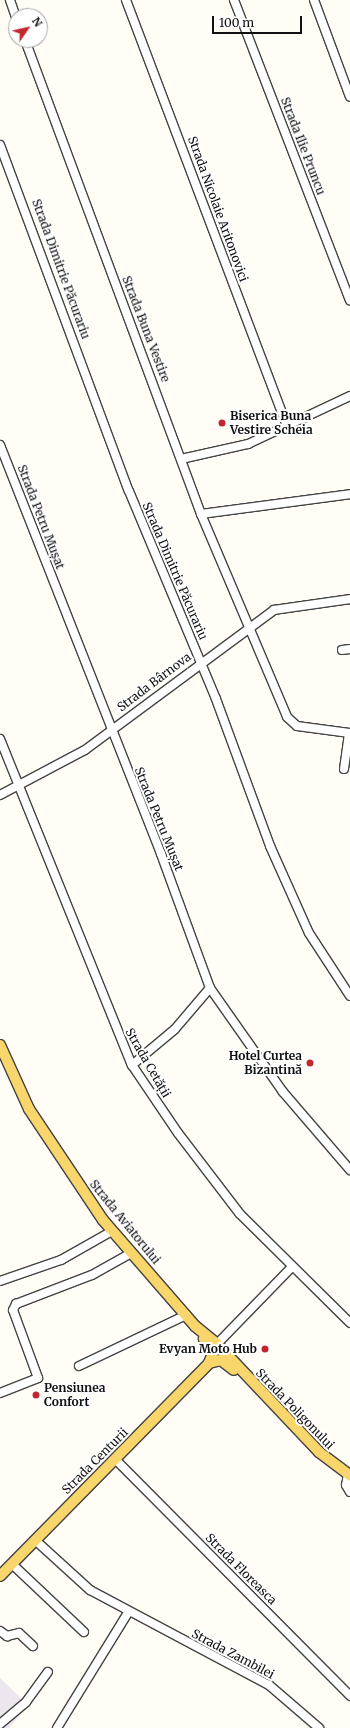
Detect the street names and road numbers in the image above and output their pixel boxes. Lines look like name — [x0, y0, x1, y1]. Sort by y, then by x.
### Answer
street label: Strada Ilie Pruncu — [278, 95, 328, 197]
street label: Strada Nicolaie Aritonovici — [185, 134, 251, 284]
street label: Strada Dimitrie Păcurariu — [29, 197, 93, 341]
street label: Strada Buna Vestire — [119, 274, 173, 384]
street label: Strada Petru Mușat — [14, 463, 68, 571]
street label: Strada Dimitrie Păcurariu — [139, 500, 211, 642]
street label: Strada Bârnova — [114, 650, 194, 714]
street label: Strada Petru Mușat — [132, 765, 186, 873]
street label: Strada Cetății — [122, 1026, 174, 1100]
street label: Strada Aviatorului — [87, 1177, 163, 1267]
street label: Strada Poligonului — [253, 1366, 337, 1452]
street label: Strada Centurii — [59, 1425, 131, 1497]
street label: Strada Floreasca — [203, 1531, 279, 1607]
street label: Strada Zambilei — [189, 1626, 277, 1682]

